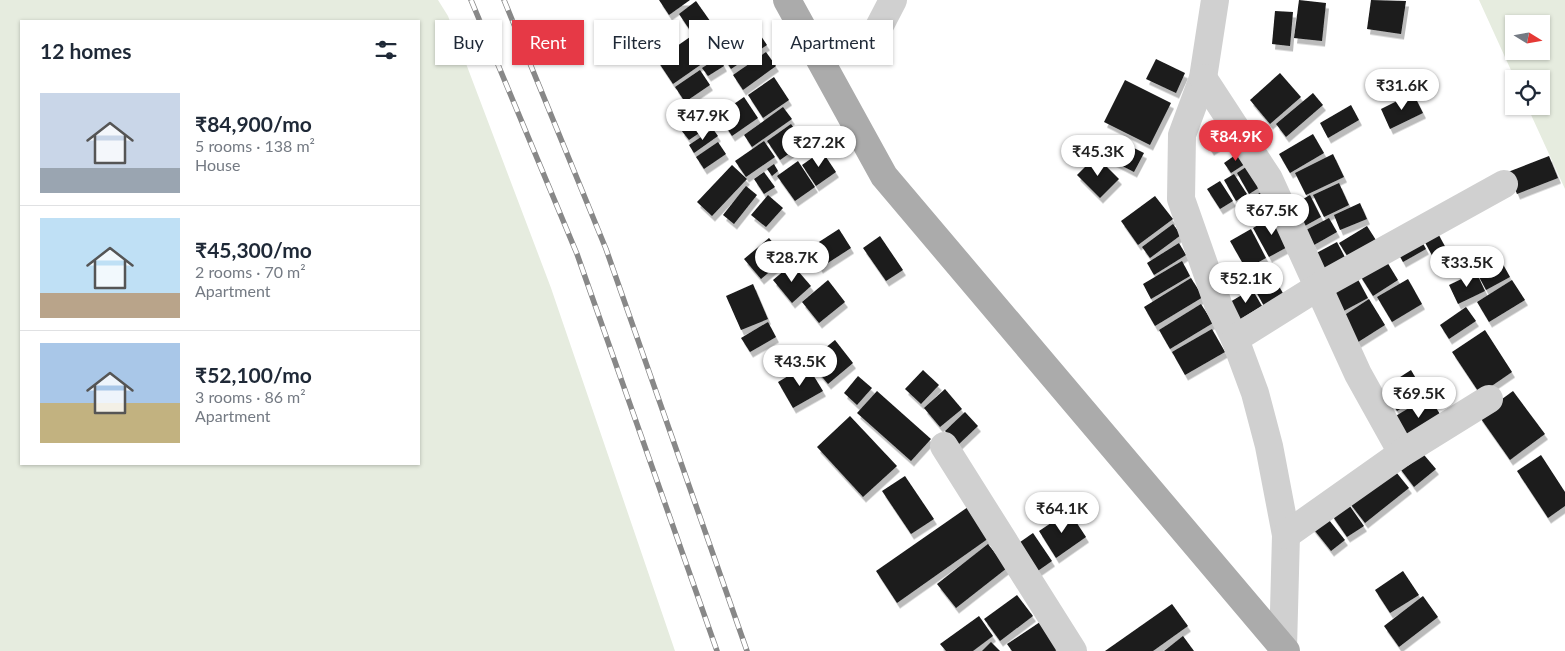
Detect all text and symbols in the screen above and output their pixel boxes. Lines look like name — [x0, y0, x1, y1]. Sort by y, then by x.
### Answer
north arrow — [1505, 15, 1550, 60]
map controls — [1505, 15, 1550, 115]
chip: Buy — [435, 20, 502, 65]
chip: Rent — [512, 20, 584, 65]
chip: Filters — [594, 20, 679, 65]
chip: New — [689, 20, 762, 65]
chip: Apartment — [772, 20, 893, 65]
icon: filters — [372, 36, 400, 64]
text: 12 homes — [40, 38, 131, 63]
pin: ₹31.6K — [1361, 68, 1443, 111]
button: locate — [1505, 70, 1550, 115]
text: ₹31.6K — [1376, 75, 1428, 94]
pin: ₹47.9K — [662, 98, 744, 141]
text: ₹47.9K — [677, 105, 729, 124]
text: ₹84,900/mo — [195, 111, 312, 136]
icon: home — [80, 113, 140, 173]
pin: ₹84.9K — [1195, 120, 1277, 162]
pin: ₹27.2K — [778, 126, 860, 168]
text: ₹84.9K — [1210, 126, 1262, 145]
text: ₹27.2K — [793, 132, 845, 151]
pin: ₹45.3K — [1057, 134, 1139, 177]
text: 5 rooms · 138 m² — [195, 136, 315, 155]
text: ₹45.3K — [1072, 141, 1124, 160]
text: House — [195, 155, 240, 174]
pin: ₹67.5K — [1231, 194, 1313, 236]
text: ₹67.5K — [1246, 200, 1298, 219]
text: ₹45,300/mo — [195, 237, 312, 262]
icon: home — [80, 238, 140, 298]
pin: ₹28.7K — [751, 240, 833, 283]
pin: ₹33.5K — [1426, 246, 1508, 288]
text: ₹28.7K — [766, 247, 818, 266]
text: ₹33.5K — [1441, 252, 1493, 271]
text: 2 rooms · 70 m² — [195, 262, 306, 281]
pin: ₹52.1K — [1205, 262, 1287, 304]
text: ₹52.1K — [1220, 268, 1272, 287]
text: Apartment — [195, 281, 270, 300]
pin: ₹43.5K — [759, 344, 841, 387]
text: ₹43.5K — [774, 351, 826, 370]
text: ₹52,100/mo — [195, 362, 312, 387]
icon: home — [80, 363, 140, 423]
pin: ₹69.5K — [1378, 376, 1460, 419]
text: ₹69.5K — [1393, 383, 1445, 402]
text: 3 rooms · 86 m² — [195, 387, 306, 406]
text: Apartment — [195, 406, 270, 425]
pin: ₹64.1K — [1021, 492, 1103, 534]
text: ₹64.1K — [1036, 498, 1088, 517]

